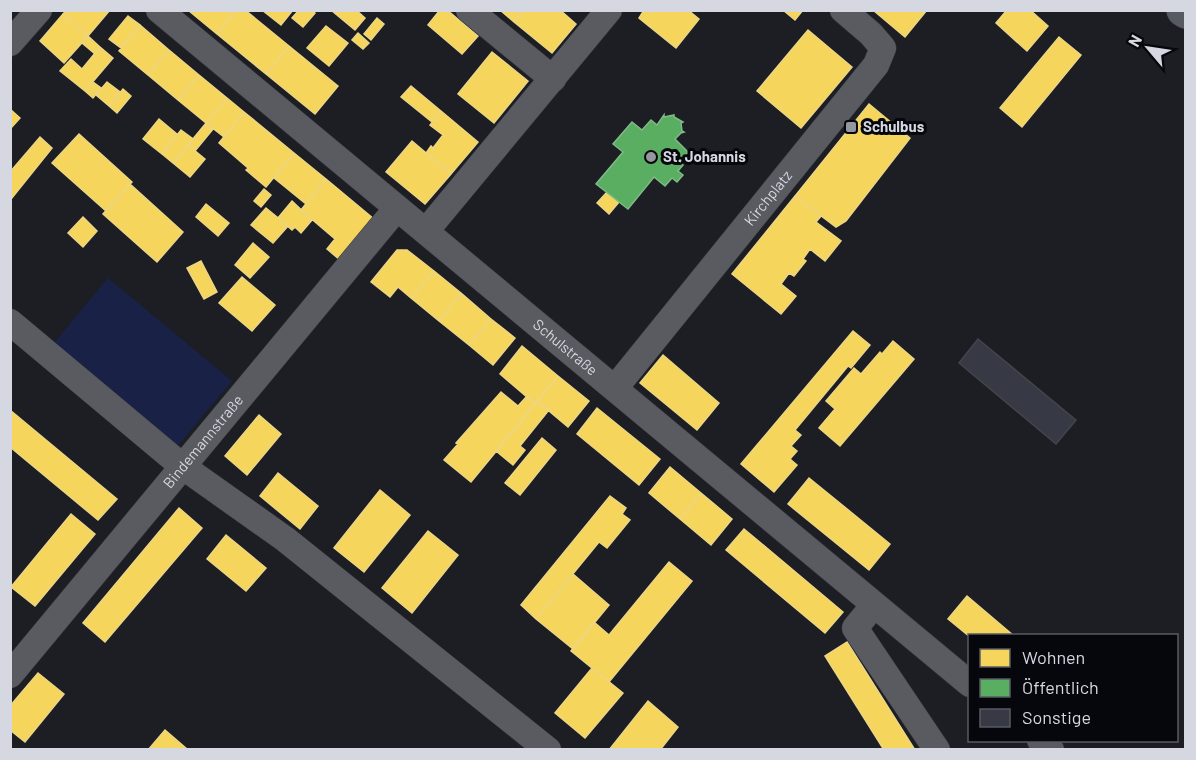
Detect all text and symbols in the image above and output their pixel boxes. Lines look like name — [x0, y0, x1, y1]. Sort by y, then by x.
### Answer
north arrow — [1118, 18, 1178, 78]
text: N — [1124, 31, 1145, 50]
place label: Schulbus — [863, 117, 925, 135]
marker: Schulbus — [844, 120, 858, 134]
place label: St. Johannis — [663, 147, 746, 165]
marker: St. Johannis — [644, 150, 658, 164]
street label: Kirchplatz — [740, 166, 795, 229]
street label: Schulstraße — [530, 315, 602, 379]
street label: Bindemannstraße — [159, 391, 246, 491]
legend — [968, 634, 1178, 742]
text: Wohnen — [1022, 646, 1085, 668]
text: Öffentlich — [1022, 676, 1099, 698]
text: Sonstige — [1022, 706, 1091, 728]

